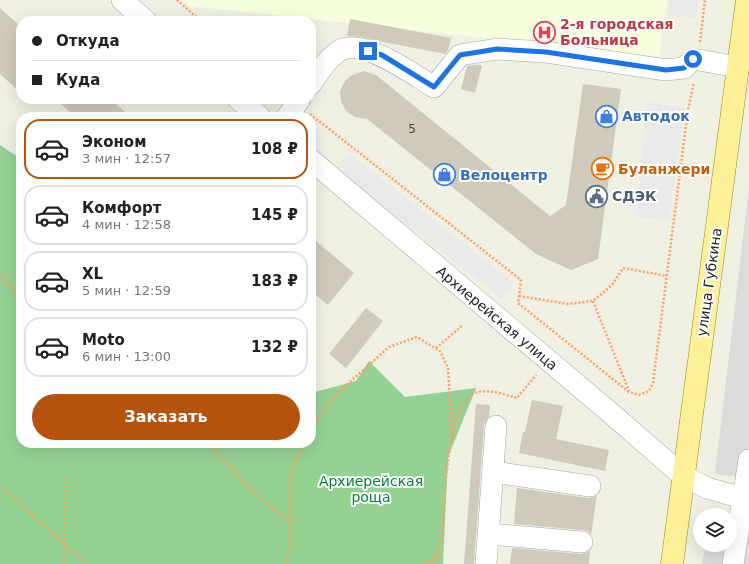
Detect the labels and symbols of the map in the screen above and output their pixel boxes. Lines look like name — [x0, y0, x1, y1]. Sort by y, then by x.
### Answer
place label: 2-я городская Больница — [560, 16, 674, 48]
hospital icon: 2-я городская Больница — [531, 19, 557, 45]
route end — [359, 42, 377, 60]
route start — [684, 50, 702, 68]
shop icon: Автодок — [594, 103, 620, 129]
place label: Автодок — [622, 108, 690, 124]
house number: 5 — [408, 122, 416, 136]
cafe icon: Буланжери — [589, 156, 615, 182]
place label: Буланжери — [618, 161, 710, 177]
shop icon: Велоцентр — [431, 162, 457, 188]
place label: Велоцентр — [460, 167, 548, 183]
public building icon: СДЭК — [583, 183, 609, 209]
place label: СДЭК — [612, 188, 657, 204]
street label: улица Губкина — [693, 227, 725, 337]
street label: Архиерейская улица — [433, 263, 561, 373]
park label: Архиерейская роща — [319, 473, 423, 505]

